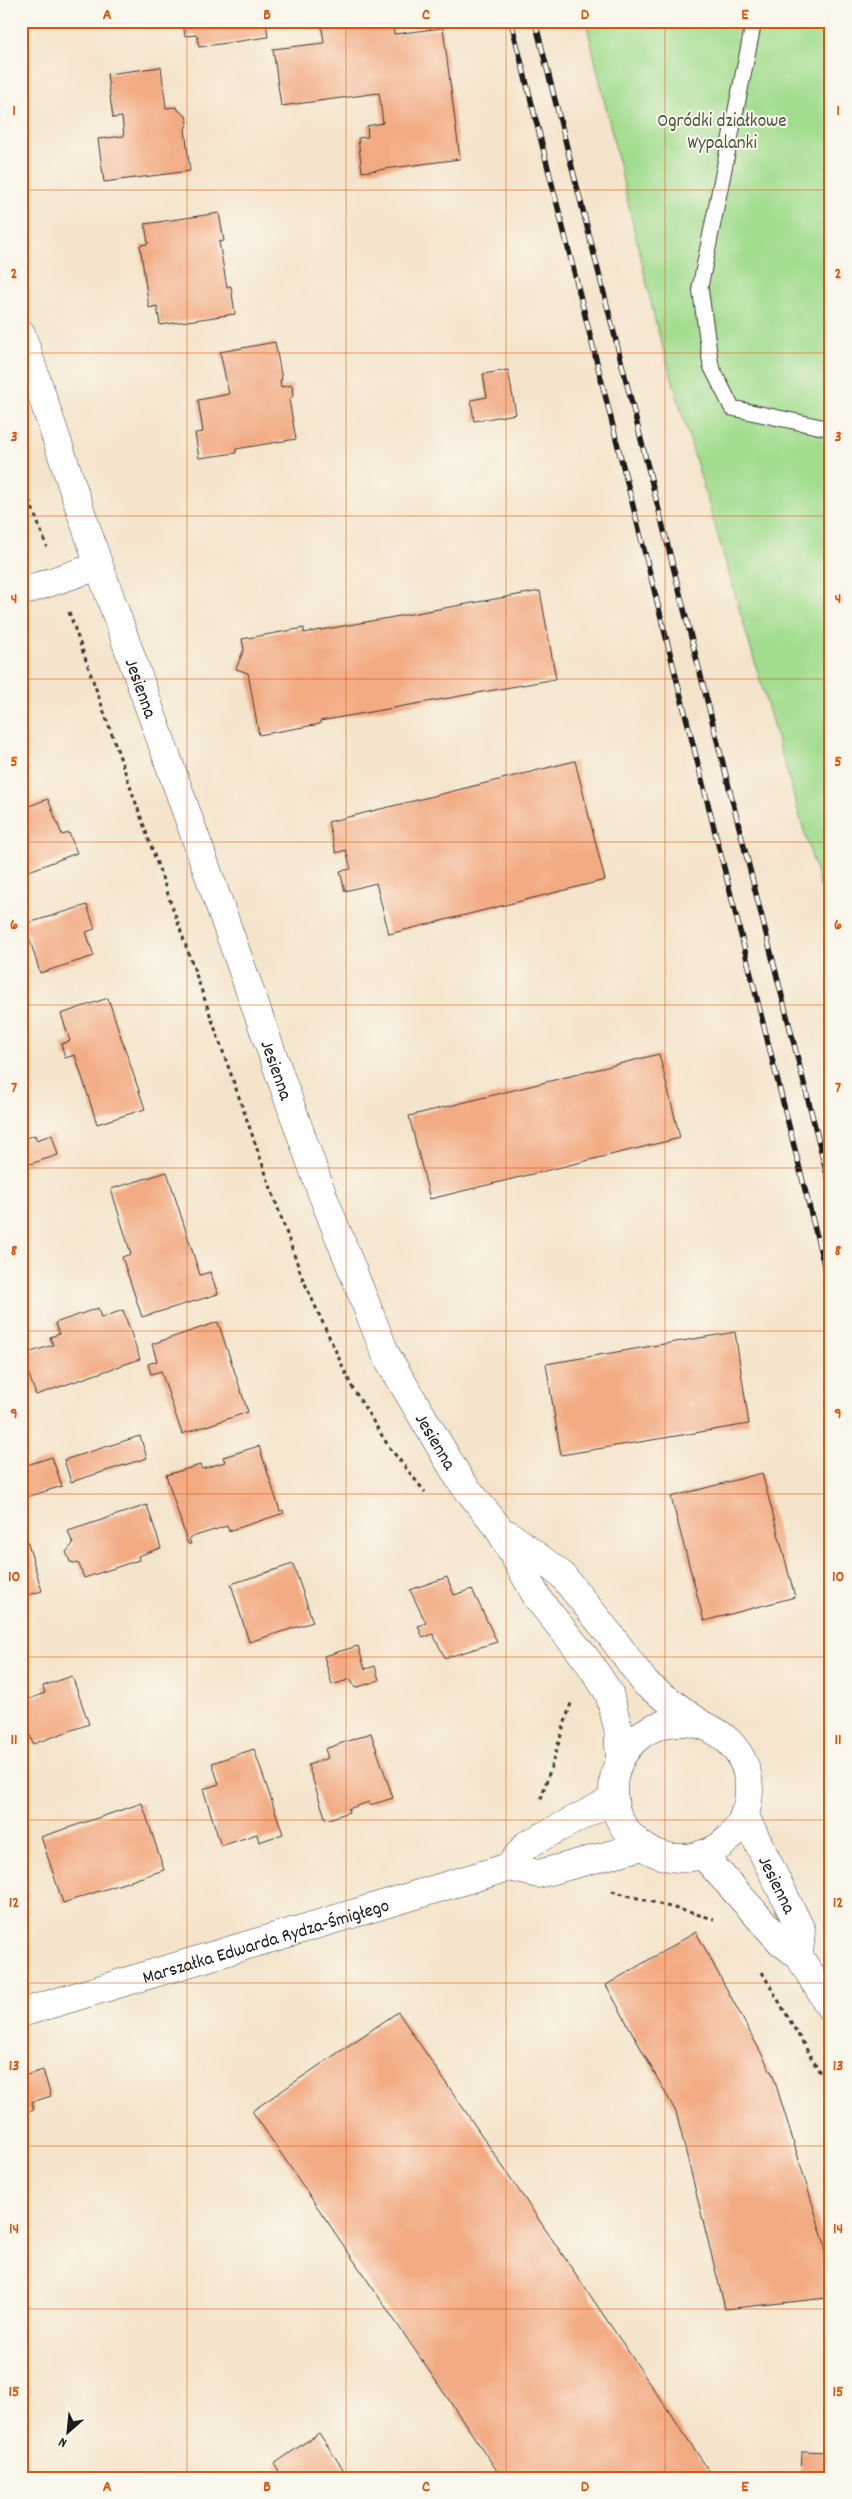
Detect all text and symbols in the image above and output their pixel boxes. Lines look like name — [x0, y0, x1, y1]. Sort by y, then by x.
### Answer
text: A — [103, 4, 112, 27]
text: B — [263, 4, 271, 27]
text: C — [422, 4, 430, 27]
text: D — [581, 4, 590, 27]
text: E — [741, 4, 749, 27]
text: 1 — [12, 100, 16, 123]
text: 1 — [836, 100, 840, 123]
park label: Ogródki działkowe Wypalanki — [657, 109, 787, 158]
text: 2 — [11, 263, 18, 286]
text: 2 — [835, 263, 842, 286]
text: 3 — [10, 426, 18, 449]
text: 3 — [834, 426, 842, 449]
text: 4 — [11, 588, 17, 611]
text: 4 — [835, 588, 841, 611]
street label: Jesienna — [116, 655, 162, 724]
text: 5 — [10, 751, 18, 774]
text: 5 — [834, 751, 842, 774]
text: 6 — [10, 914, 18, 937]
text: 6 — [834, 914, 842, 937]
street label: Jesienna — [251, 1037, 298, 1105]
text: 7 — [11, 1077, 17, 1100]
text: 7 — [835, 1077, 841, 1100]
text: 8 — [11, 1240, 18, 1263]
text: 8 — [835, 1240, 842, 1263]
text: 9 — [10, 1403, 18, 1426]
text: 9 — [834, 1403, 842, 1426]
street label: Jesienna — [406, 1409, 462, 1477]
text: 10 — [8, 1566, 20, 1589]
text: 10 — [832, 1566, 844, 1589]
text: 11 — [10, 1729, 18, 1752]
text: 11 — [834, 1729, 842, 1752]
street label: Jesienna — [750, 1852, 801, 1920]
text: 12 — [9, 1892, 19, 1915]
text: 12 — [833, 1892, 843, 1915]
street label: Marszałka Edwarda Rydza-Śmigłego — [140, 1894, 393, 1993]
text: 13 — [9, 2055, 19, 2078]
text: 13 — [833, 2055, 843, 2078]
text: 14 — [9, 2218, 19, 2241]
text: 14 — [833, 2218, 843, 2241]
text: 15 — [9, 2381, 19, 2404]
text: 15 — [833, 2381, 843, 2404]
north arrow — [42, 2406, 92, 2456]
text: N — [55, 2431, 71, 2452]
text: A — [103, 2476, 112, 2499]
text: B — [263, 2476, 271, 2499]
text: C — [422, 2476, 430, 2499]
text: D — [581, 2476, 590, 2499]
text: E — [741, 2476, 749, 2499]

